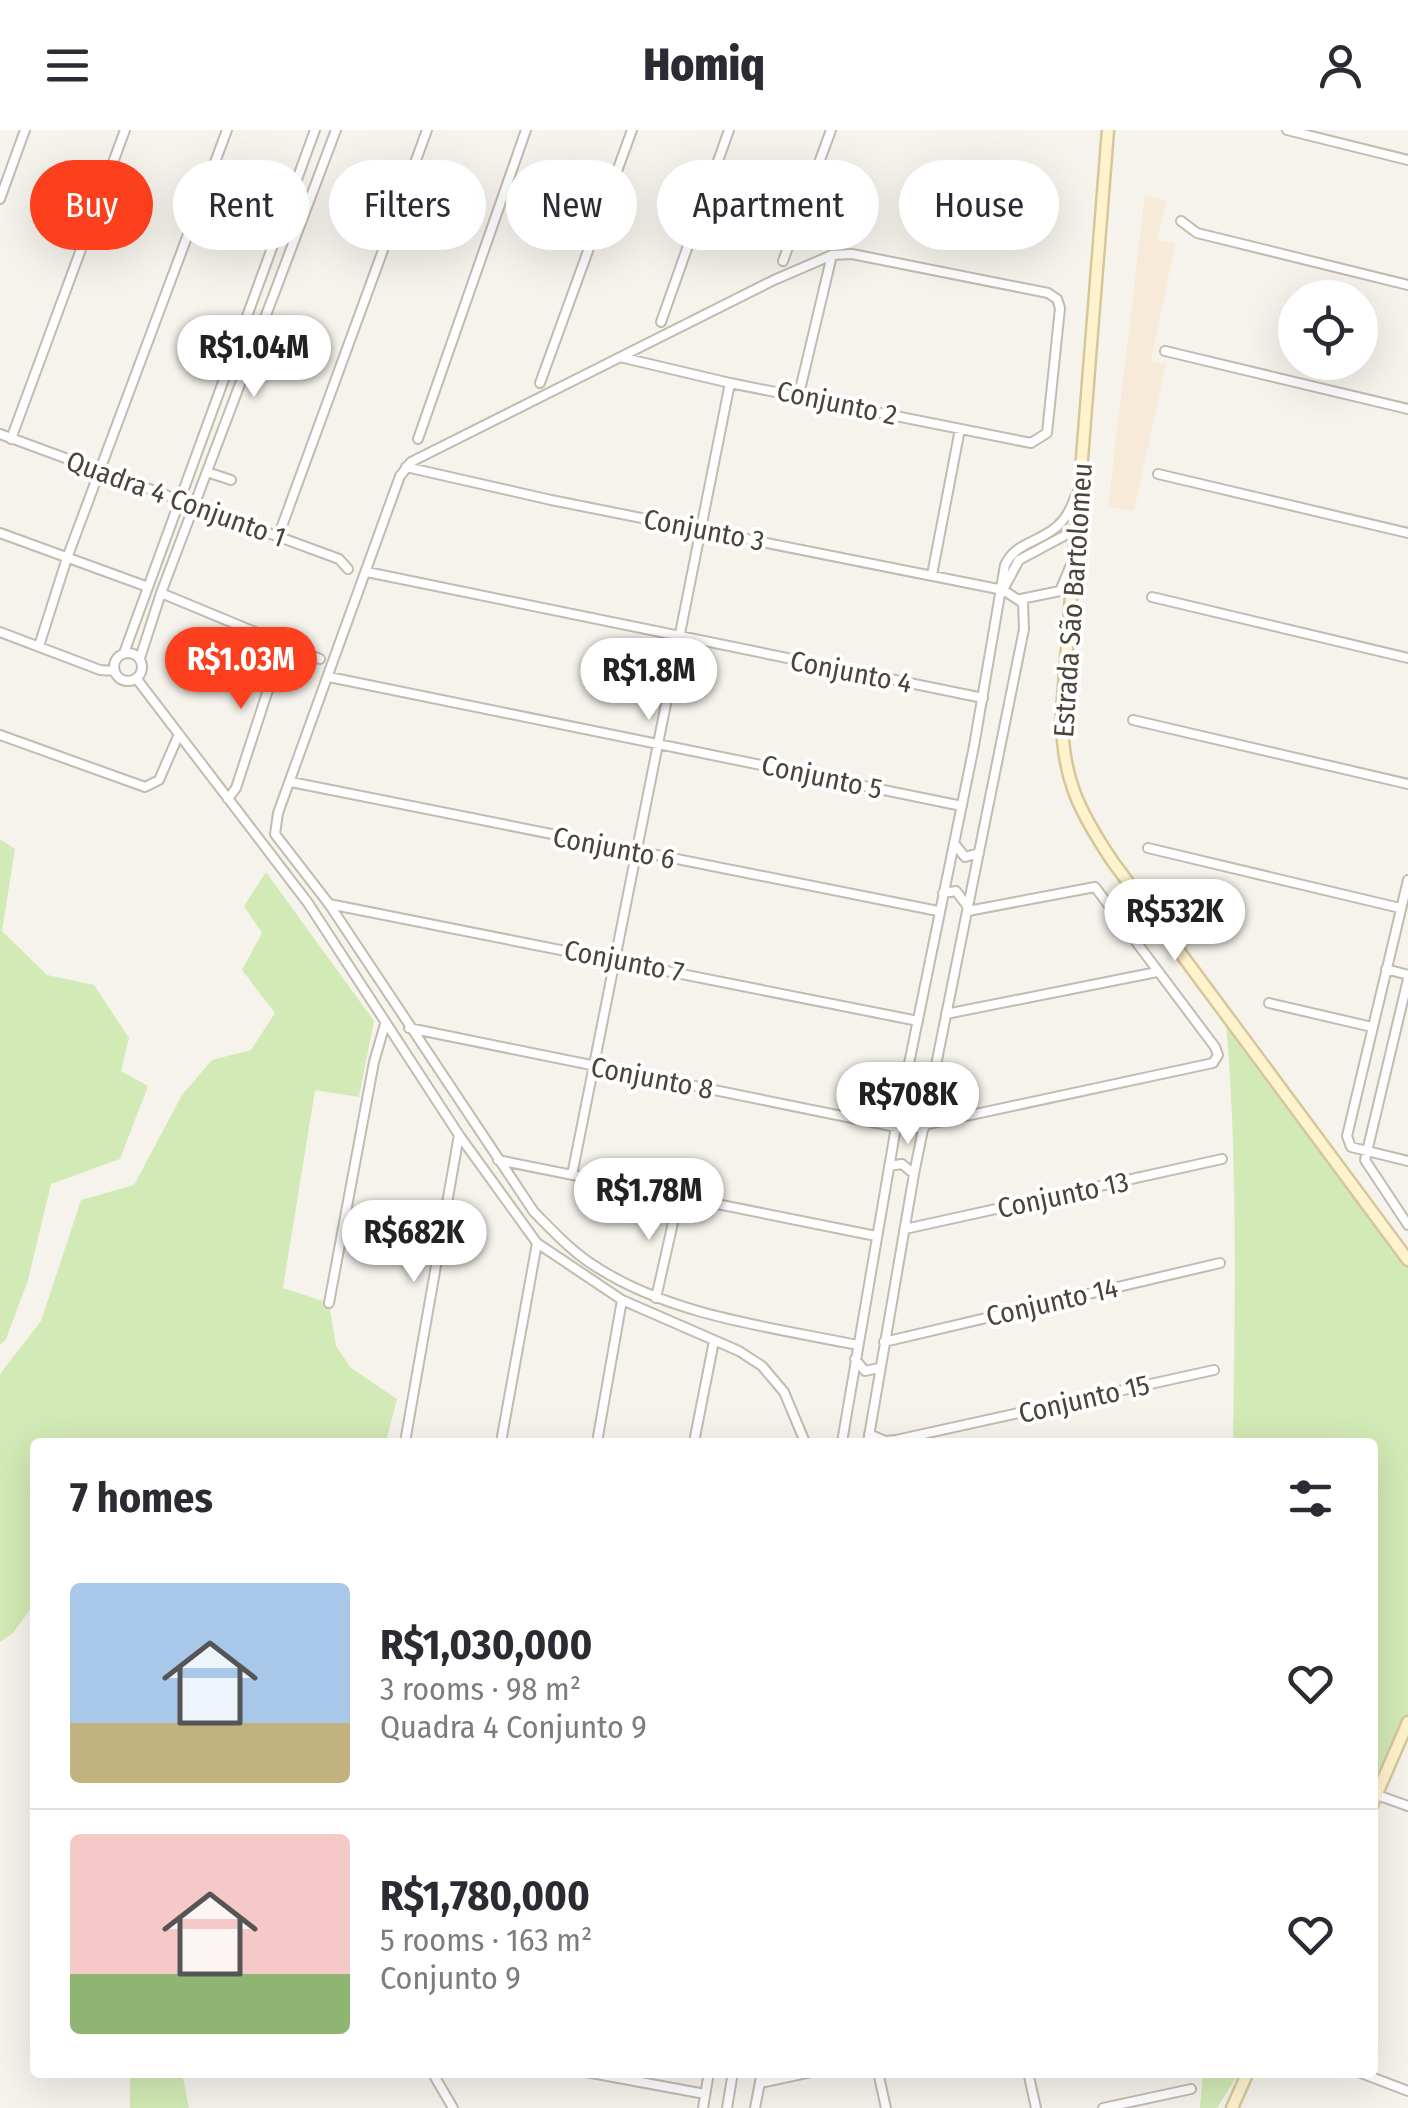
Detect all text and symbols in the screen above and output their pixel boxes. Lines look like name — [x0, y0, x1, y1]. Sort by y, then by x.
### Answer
icon: menu — [40, 38, 95, 93]
text: Homiq — [643, 38, 765, 92]
icon: person — [1313, 38, 1368, 93]
chip: Buy — [30, 160, 153, 250]
chip: Rent — [173, 160, 309, 250]
chip: Filters — [329, 160, 486, 250]
chip: New — [506, 160, 637, 250]
chip: Apartment — [657, 160, 879, 250]
chip: House — [899, 160, 1059, 250]
map controls — [1278, 280, 1378, 380]
button: locate — [1278, 280, 1378, 380]
pin: R$1.04M — [162, 315, 346, 400]
text: R$1.04M — [199, 328, 309, 366]
street label: Conjunto 2 — [774, 374, 900, 432]
street label: Quadra 4 Conjunto 1 — [62, 444, 290, 554]
street label: Estrada São Bartolomeu — [1047, 462, 1099, 738]
street label: Conjunto 3 — [641, 502, 767, 558]
pin: R$1.03M — [149, 627, 333, 712]
pin: R$1.8M — [568, 638, 730, 723]
text: R$1.03M — [187, 640, 295, 678]
street label: Conjunto 4 — [787, 644, 915, 700]
text: R$1.8M — [602, 651, 696, 689]
street label: Conjunto 5 — [759, 748, 885, 806]
street label: Conjunto 6 — [550, 820, 678, 876]
pin: R$532K — [1094, 879, 1256, 964]
text: R$532K — [1126, 892, 1224, 930]
street label: Conjunto 7 — [561, 933, 687, 989]
street label: Conjunto 8 — [588, 1050, 716, 1106]
pin: R$708K — [827, 1062, 989, 1147]
text: R$708K — [858, 1075, 958, 1113]
pin: R$1.78M — [557, 1158, 741, 1243]
street label: Conjunto 13 — [994, 1165, 1132, 1225]
text: R$1.78M — [596, 1171, 702, 1209]
pin: R$682K — [333, 1200, 495, 1285]
text: R$682K — [364, 1213, 464, 1251]
street label: Conjunto 14 — [983, 1271, 1121, 1333]
street label: Conjunto 15 — [1015, 1368, 1153, 1430]
icon: filters — [1283, 1471, 1338, 1526]
text: 7 homes — [70, 1473, 213, 1523]
text: R$1,030,000 — [380, 1620, 592, 1670]
icon: home — [150, 1623, 270, 1743]
icon: heart — [1283, 1656, 1338, 1711]
text: 3 rooms · 98 m² — [380, 1670, 581, 1708]
text: Quadra 4 Conjunto 9 — [380, 1708, 647, 1746]
text: R$1,780,000 — [380, 1871, 590, 1921]
icon: home — [150, 1874, 270, 1994]
icon: heart — [1283, 1907, 1338, 1962]
text: 5 rooms · 163 m² — [380, 1921, 592, 1959]
text: Conjunto 9 — [380, 1959, 521, 1997]

